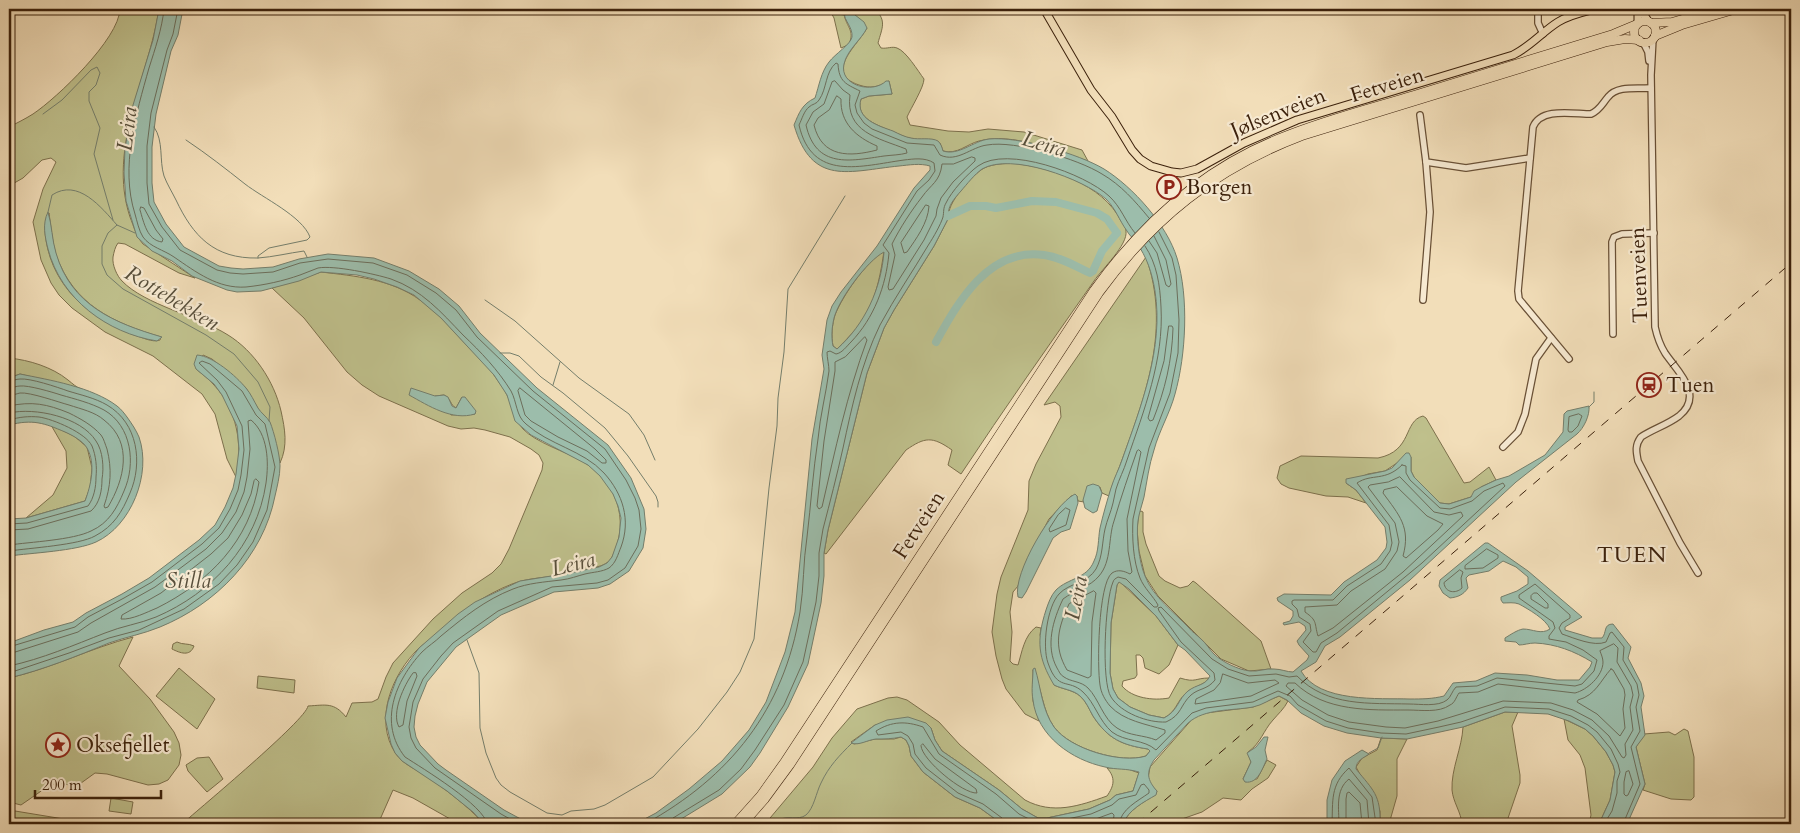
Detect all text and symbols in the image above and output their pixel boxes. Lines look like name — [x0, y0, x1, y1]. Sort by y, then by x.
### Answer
street label: Fetveien — [1347, 60, 1427, 110]
street label: Jølsenveien — [1223, 81, 1330, 146]
water label: Leira — [109, 105, 145, 153]
water label: Leira — [1018, 123, 1070, 165]
place label: Borgen — [1186, 173, 1253, 202]
parking icon: Borgen — [1156, 174, 1182, 200]
street label: Tuenveien — [1623, 226, 1655, 323]
water label: Rottebekken — [119, 258, 225, 338]
place label: Tuen — [1666, 371, 1714, 400]
station icon: Tuen — [1636, 372, 1662, 398]
street label: Fetveien — [886, 485, 952, 565]
district label: TUEN — [1597, 540, 1667, 570]
water label: Leira — [548, 544, 598, 584]
water label: Stilla — [165, 566, 211, 596]
water label: Leira — [1057, 573, 1095, 623]
place label: Oksefjellet — [76, 731, 170, 760]
place icon: Oksefjellet — [45, 732, 71, 758]
scale bar — [35, 768, 161, 800]
text: 200 m — [42, 775, 82, 795]

